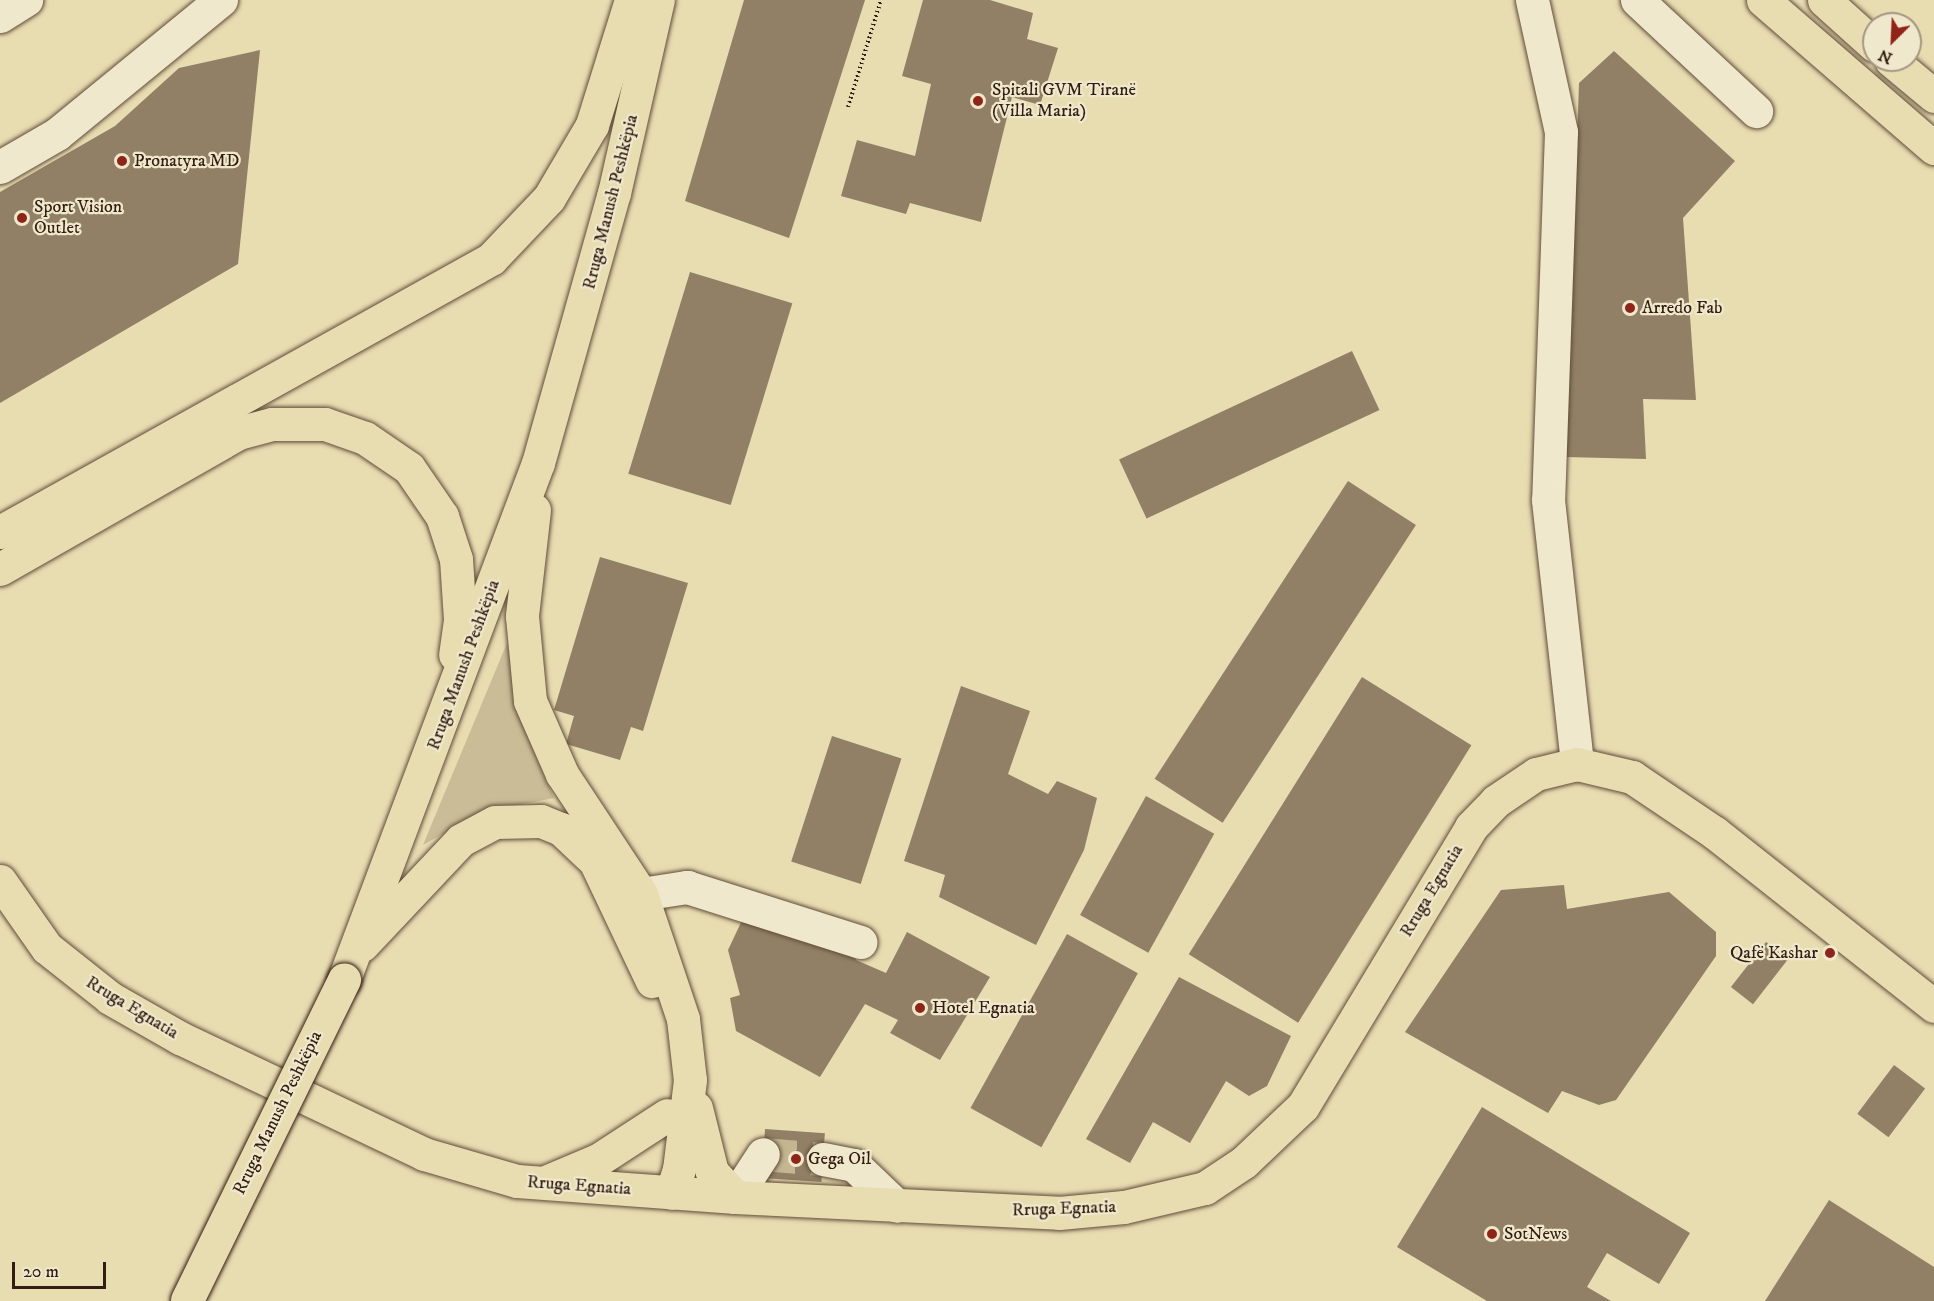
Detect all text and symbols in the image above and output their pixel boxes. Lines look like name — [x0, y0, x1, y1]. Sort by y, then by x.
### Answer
north arrow — [1862, 12, 1922, 72]
text: N — [1875, 45, 1896, 68]
place label: Spitali GVM Tiranë (Villa Maria) — [992, 80, 1136, 122]
marker: Spitali GVM Tiranë (Villa Maria) — [969, 92, 987, 110]
street label: Rruga Manush Peshkëpia — [579, 112, 643, 292]
place label: Pronatyra MD — [134, 150, 239, 172]
marker: Pronatyra MD — [115, 154, 129, 168]
place label: Sport Vision Outlet — [34, 197, 122, 240]
marker: Sport Vision Outlet — [15, 211, 29, 225]
place label: Arredo Fab — [1642, 297, 1722, 319]
marker: Arredo Fab — [1623, 301, 1637, 315]
street label: Rruga Manush Peshkëpia — [423, 577, 505, 753]
street label: Rruga Egnatia — [1396, 841, 1468, 941]
place label: Qafë Kashar — [1730, 942, 1818, 964]
marker: Qafë Kashar — [1823, 946, 1837, 960]
street label: Rruga Egnatia — [82, 972, 182, 1044]
place label: Hotel Egnatia — [932, 997, 1035, 1019]
marker: Hotel Egnatia — [913, 1001, 927, 1015]
street label: Rruga Manush Peshkëpia — [229, 1028, 327, 1198]
place label: Gega Oil — [808, 1148, 871, 1170]
marker: Gega Oil — [789, 1152, 803, 1166]
street label: Rruga Egnatia — [526, 1172, 632, 1200]
street label: Rruga Egnatia — [1012, 1196, 1116, 1222]
place label: SotNews — [1504, 1223, 1567, 1245]
marker: SotNews — [1485, 1227, 1499, 1241]
scale bar — [15, 1250, 110, 1288]
text: 20 m — [23, 1261, 59, 1283]

